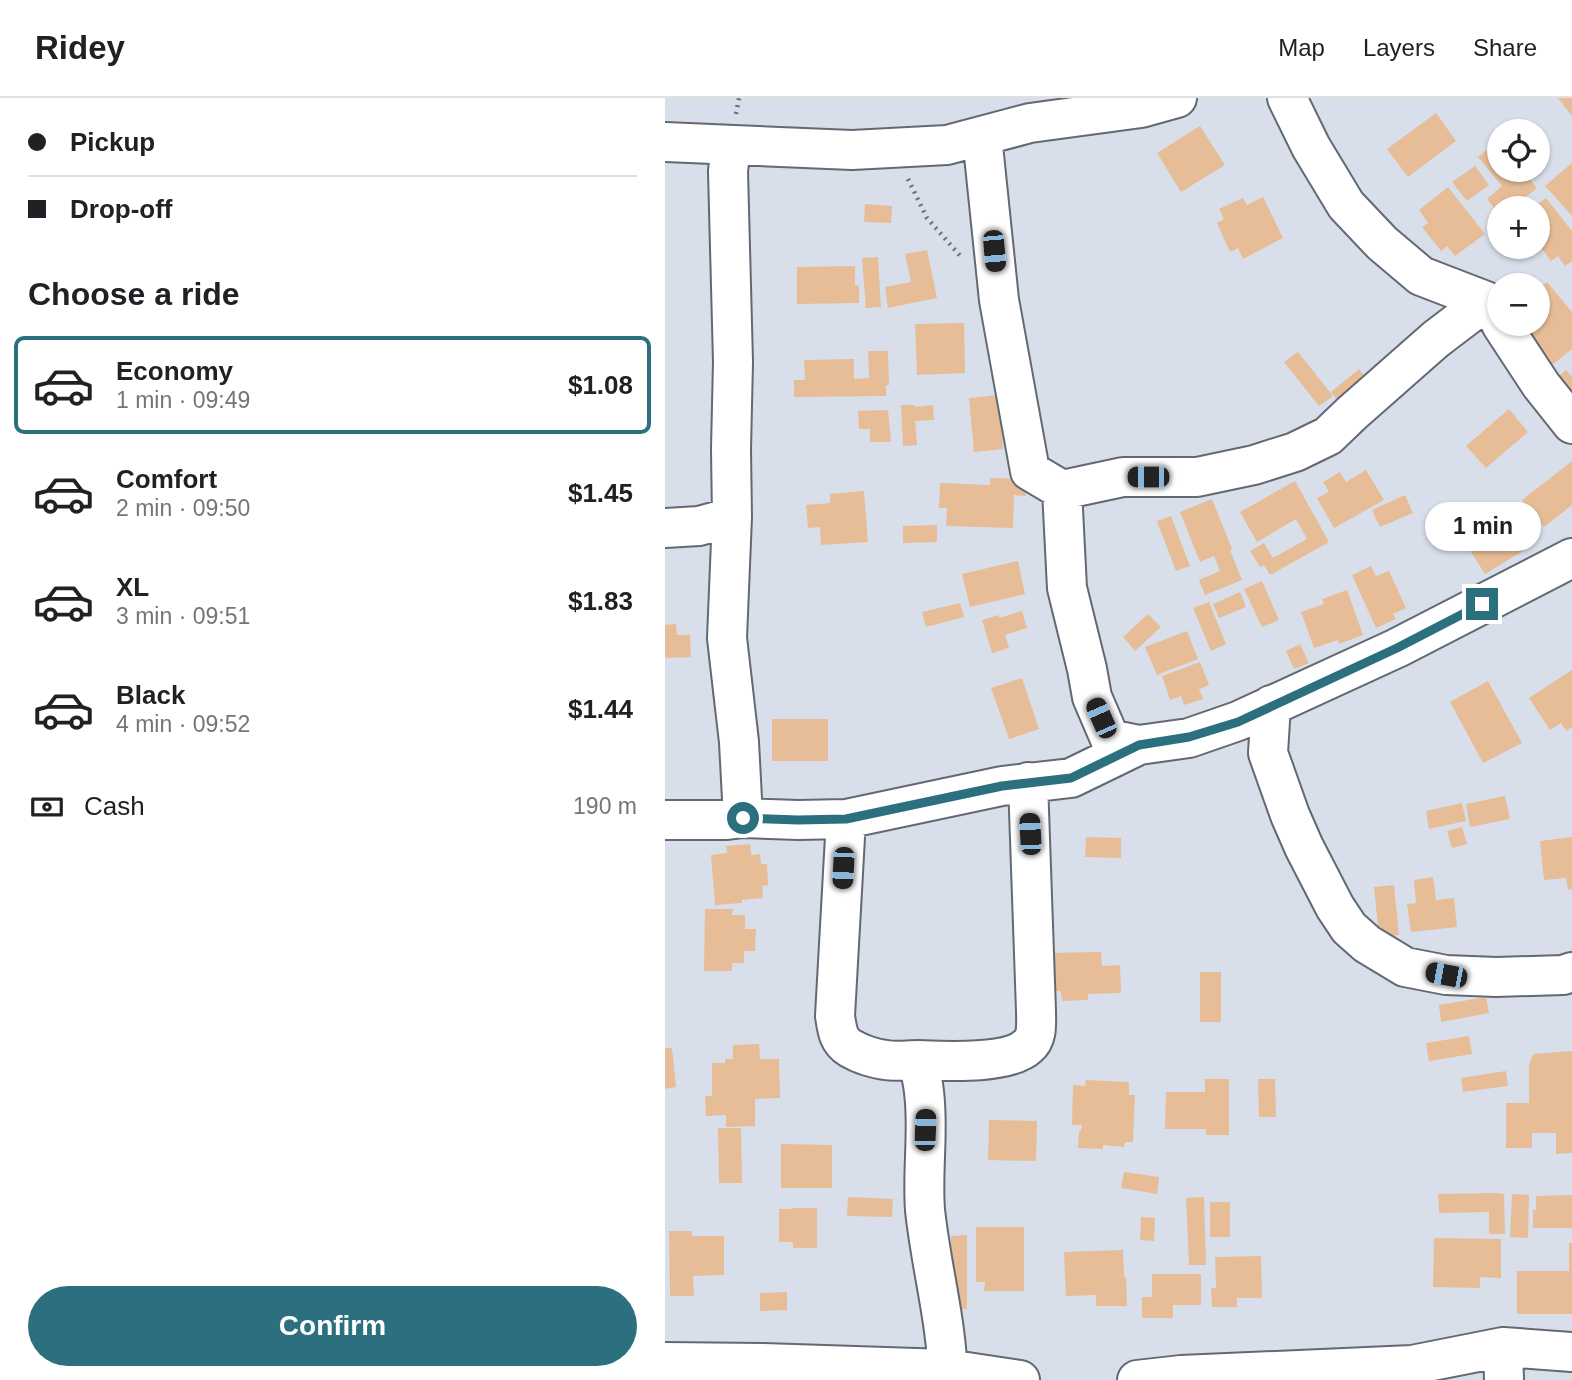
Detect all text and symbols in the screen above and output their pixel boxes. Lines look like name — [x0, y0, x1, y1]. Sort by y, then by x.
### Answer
text: Ridey — [35, 29, 125, 66]
text: Map — [1278, 34, 1325, 61]
text: Layers — [1363, 34, 1435, 61]
text: Share — [1473, 34, 1537, 61]
map controls — [1487, 119, 1550, 336]
button: locate — [1487, 119, 1550, 182]
text: Pickup — [70, 127, 155, 157]
text: Drop-off — [70, 194, 173, 224]
button: + — [1487, 196, 1550, 259]
car — [982, 229, 1007, 273]
button: − — [1487, 273, 1550, 336]
text: Choose a ride — [28, 276, 240, 312]
icon: car — [32, 354, 95, 417]
text: Economy — [116, 356, 233, 386]
text: $1.08 — [568, 370, 633, 400]
text: 1 min · 09:49 — [116, 387, 250, 413]
icon: car — [32, 462, 95, 525]
text: Comfort — [116, 464, 217, 494]
car — [1128, 467, 1170, 488]
text: $1.45 — [568, 478, 633, 508]
text: 2 min · 09:50 — [116, 495, 250, 521]
callout: 1 min — [1424, 503, 1540, 552]
text: 1 min — [1453, 513, 1513, 539]
icon: car — [32, 570, 95, 633]
text: XL — [116, 572, 149, 602]
text: $1.83 — [568, 586, 633, 616]
route end — [1466, 588, 1498, 620]
text: 3 min · 09:51 — [116, 603, 250, 629]
icon: car — [32, 678, 95, 741]
text: Black — [116, 680, 185, 710]
text: $1.44 — [568, 694, 633, 724]
car — [1083, 695, 1120, 741]
text: 4 min · 09:52 — [116, 711, 250, 737]
icon: cash — [28, 788, 66, 826]
text: Cash — [84, 791, 145, 821]
text: 190 m — [573, 793, 637, 819]
route start — [727, 802, 759, 834]
car — [1019, 812, 1042, 856]
car — [832, 846, 855, 890]
car — [1424, 961, 1469, 989]
car — [914, 1109, 937, 1151]
button: Confirm — [28, 1286, 637, 1366]

